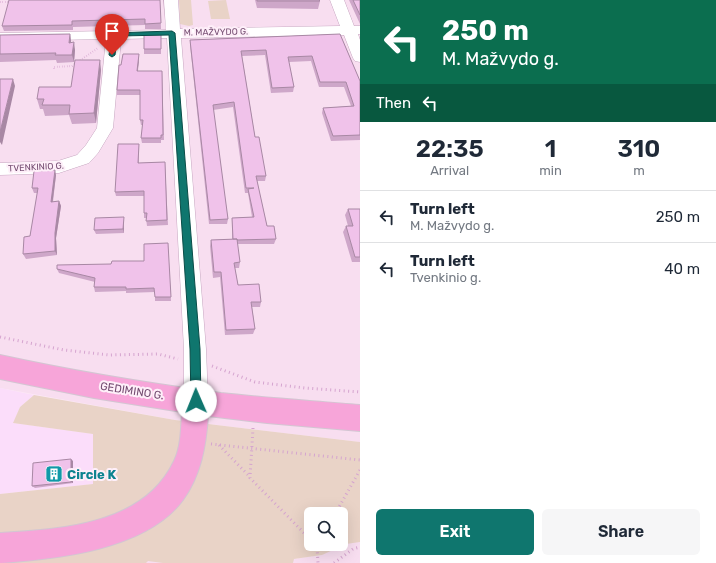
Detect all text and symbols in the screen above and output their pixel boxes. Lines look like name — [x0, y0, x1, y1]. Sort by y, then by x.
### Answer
pin — [95, 14, 129, 55]
text: 250 m — [442, 14, 529, 47]
icon: left — [376, 16, 428, 68]
icon: arrive — [101, 20, 123, 42]
street label: M. MAŽVYDO G. — [184, 25, 248, 38]
text: M. Mažvydo g. — [442, 48, 559, 70]
icon: left — [419, 92, 441, 114]
text: Then — [376, 94, 411, 112]
text: 22:35 — [416, 135, 484, 163]
text: 1 — [545, 135, 556, 163]
text: 310 — [618, 135, 660, 163]
street label: TVENKINIO G. — [8, 161, 64, 173]
text: Arrival — [430, 163, 469, 178]
text: min — [539, 163, 562, 178]
text: m — [633, 163, 645, 178]
text: Turn left — [410, 200, 475, 218]
icon: left — [376, 206, 398, 228]
text: 250 m — [656, 208, 700, 226]
text: M. Mažvydo g. — [410, 218, 494, 233]
text: Turn left — [410, 252, 475, 270]
icon: left — [376, 258, 398, 280]
text: 40 m — [664, 260, 700, 278]
text: Tvenkinio g. — [410, 270, 481, 285]
street label: GEDIMINO G. — [99, 380, 165, 402]
position arrow — [175, 380, 217, 422]
building icon: Circle K — [44, 464, 64, 484]
place label: Circle K — [67, 467, 117, 482]
map controls — [304, 507, 348, 551]
button: search — [304, 507, 348, 551]
button: Exit — [376, 509, 534, 555]
button: Share — [542, 509, 700, 555]

